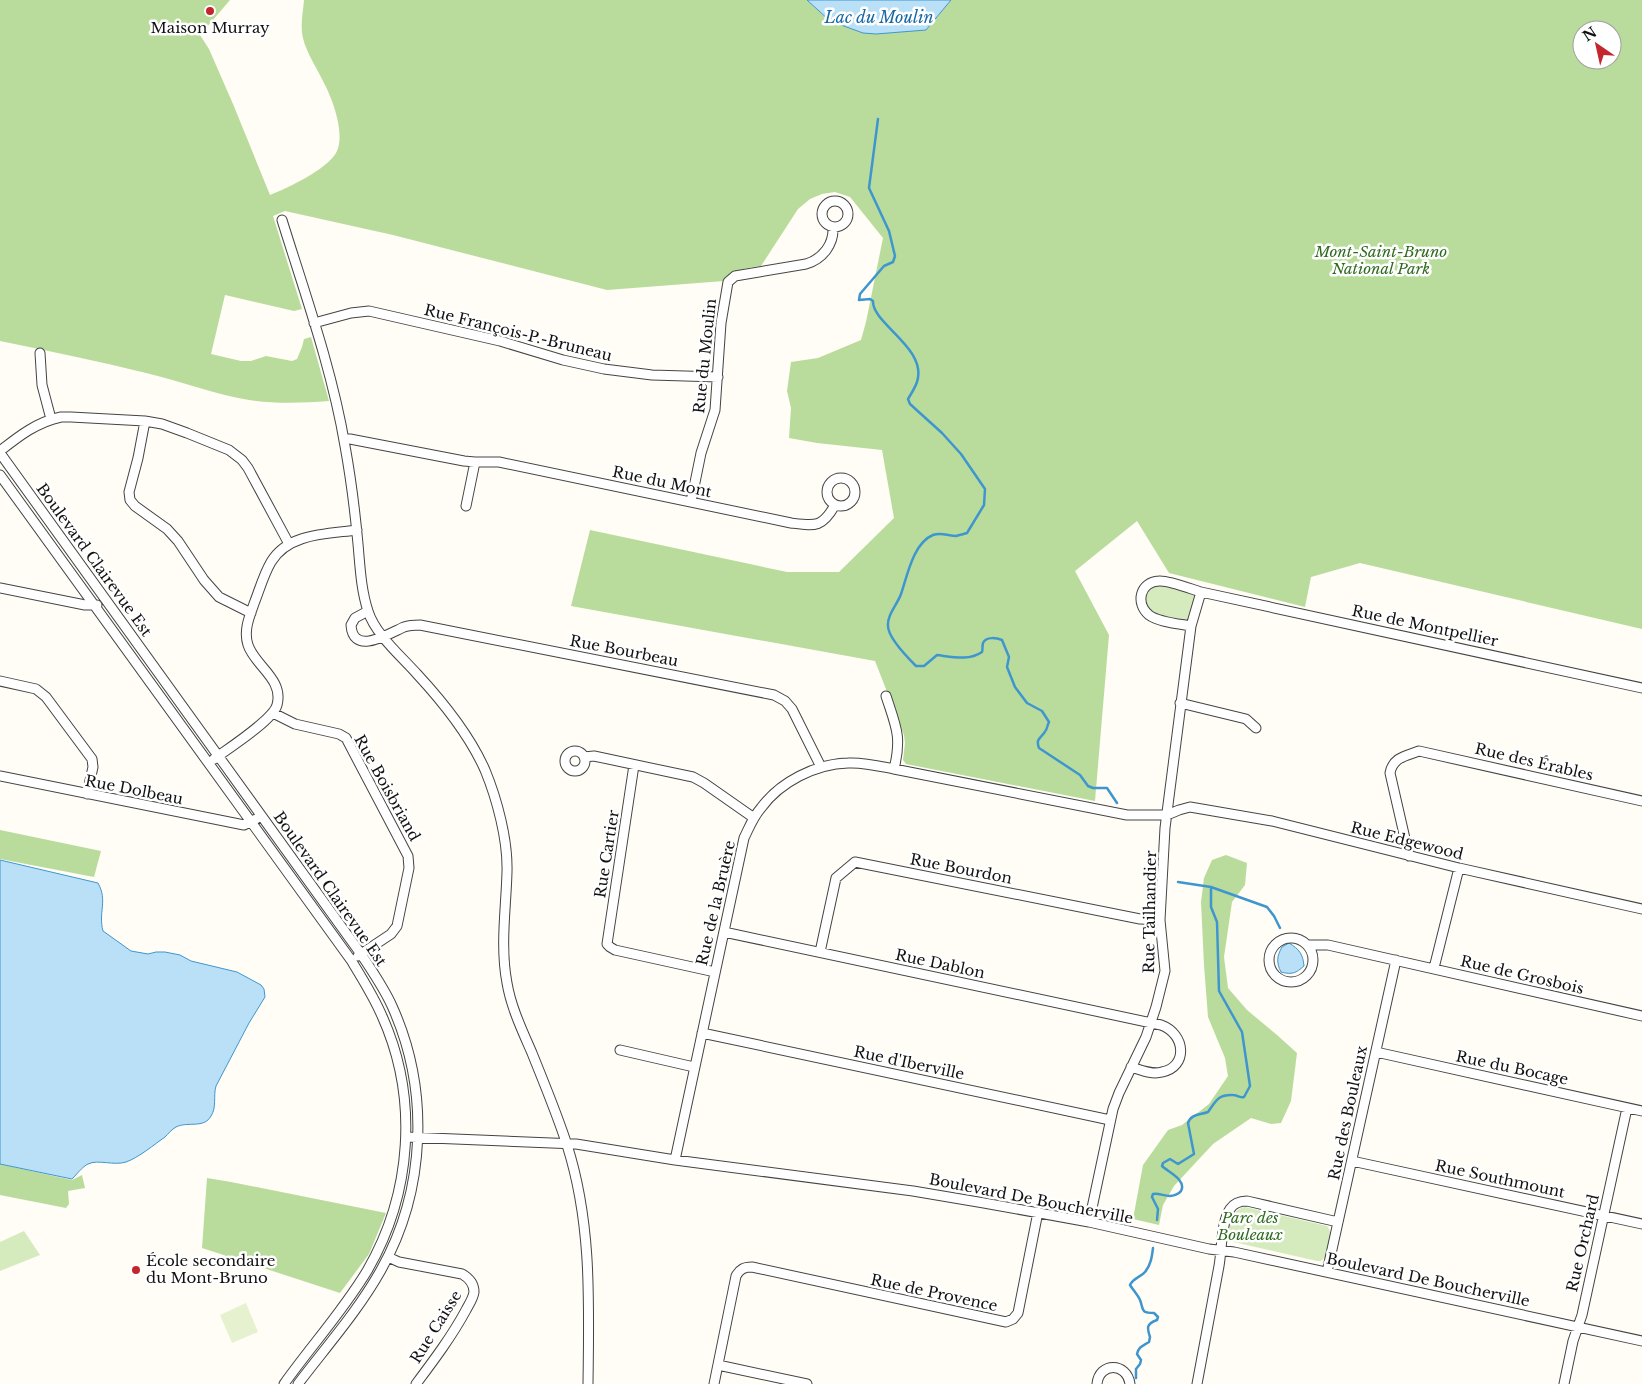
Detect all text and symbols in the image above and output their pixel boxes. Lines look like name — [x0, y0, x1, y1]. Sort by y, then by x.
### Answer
marker: Maison Murray — [204, 5, 216, 17]
water label: Lac du Moulin — [824, 7, 933, 27]
place label: Maison Murray — [150, 18, 270, 37]
north arrow — [1572, 20, 1622, 70]
text: N — [1579, 23, 1600, 45]
park label: Mont-Saint-Bruno National Park — [1314, 242, 1447, 278]
street label: Rue du Moulin — [689, 298, 720, 414]
street label: Rue François-P.-Bruneau — [422, 300, 614, 365]
street label: Rue du Mont — [611, 462, 714, 501]
street label: Boulevard Clairevue Est — [32, 479, 157, 640]
street label: Rue de Montpellier — [1350, 601, 1501, 650]
street label: Rue Bourbeau — [568, 631, 680, 670]
street label: Rue Boisbriand — [350, 731, 425, 844]
street label: Rue des Érables — [1473, 739, 1595, 784]
street label: Rue Dolbeau — [83, 771, 185, 808]
street label: Boulevard Clairevue Est — [270, 808, 391, 970]
street label: Rue Cartier — [590, 808, 623, 899]
street label: Rue Edgewood — [1349, 817, 1465, 864]
street label: Rue de la Bruère — [692, 838, 739, 967]
street label: Rue Bourdon — [909, 849, 1014, 888]
street label: Rue Tailhandier — [1139, 849, 1160, 974]
street label: Rue Dablon — [894, 945, 987, 982]
street label: Rue de Grosbois — [1459, 951, 1586, 998]
street label: Rue d'Iberville — [852, 1042, 966, 1084]
street label: Rue des Bouleaux — [1324, 1044, 1371, 1182]
street label: Rue du Bocage — [1454, 1046, 1570, 1089]
street label: Rue Southmount — [1433, 1155, 1567, 1202]
street label: Boulevard De Boucherville — [927, 1169, 1135, 1228]
street label: Rue Orchard — [1562, 1192, 1603, 1294]
park label: Parc des Bouleaux — [1216, 1208, 1283, 1244]
street label: Boulevard De Boucherville — [1325, 1249, 1532, 1310]
place label: École secondaire du Mont-Bruno — [146, 1251, 275, 1287]
marker: École secondaire du Mont-Bruno — [130, 1264, 142, 1276]
street label: Rue de Provence — [869, 1270, 999, 1315]
street label: Rue Caisse — [406, 1287, 465, 1367]

